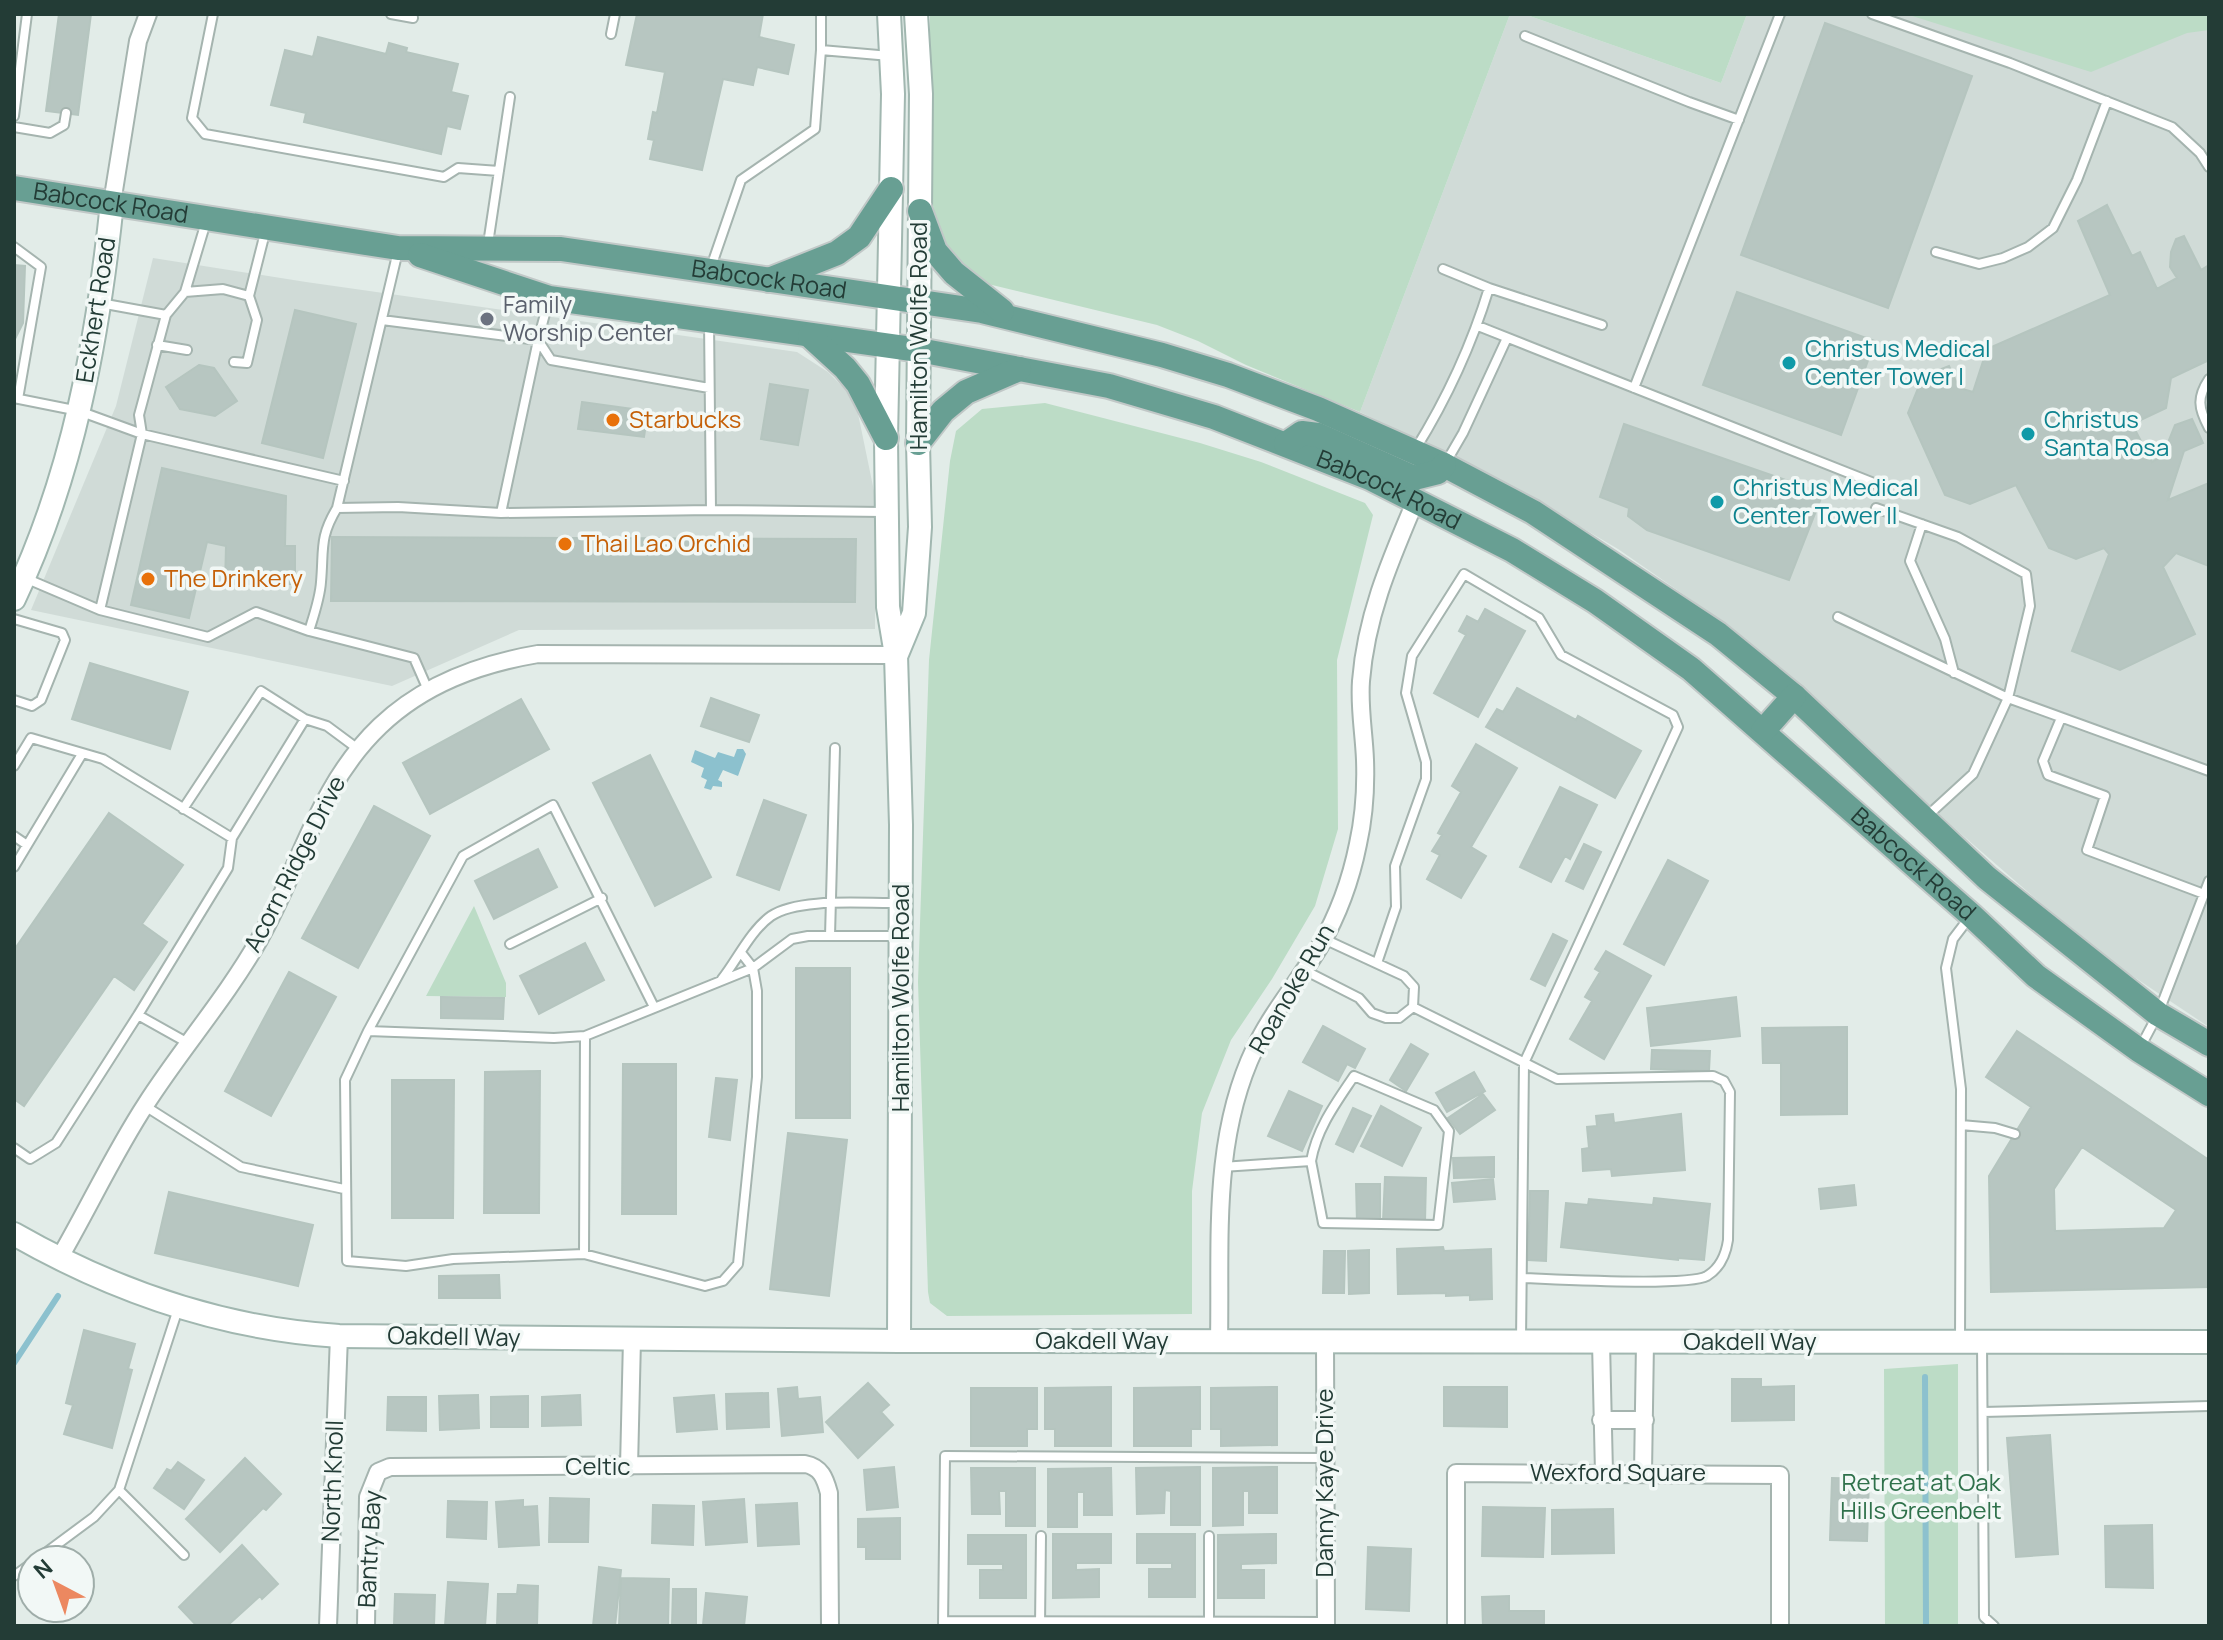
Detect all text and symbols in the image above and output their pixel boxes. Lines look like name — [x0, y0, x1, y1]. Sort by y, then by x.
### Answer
street label: Babcock Road — [31, 173, 191, 230]
street label: Hamilton Wolfe Road — [901, 222, 934, 450]
street label: Eckhert Road — [67, 235, 122, 385]
street label: Babcock Road — [690, 250, 849, 306]
place label: Family Worship Center — [503, 287, 675, 348]
marker: Family Worship Center — [478, 310, 496, 328]
place label: Christus Medical Center Tower I — [1805, 331, 1991, 392]
marker: Christus Medical Center Tower I — [1780, 354, 1798, 372]
place label: Starbucks — [629, 402, 741, 435]
place label: Christus Santa Rosa — [2044, 402, 2169, 463]
marker: Starbucks — [604, 411, 622, 429]
marker: Christus Santa Rosa — [2019, 425, 2037, 443]
street label: Babcock Road — [1312, 441, 1468, 537]
place label: Christus Medical Center Tower II — [1733, 470, 1919, 531]
marker: Christus Medical Center Tower II — [1708, 493, 1726, 511]
place label: Thai Lao Orchid — [581, 526, 751, 559]
marker: Thai Lao Orchid — [556, 535, 574, 553]
place label: The Drinkery — [164, 561, 303, 594]
marker: The Drinkery — [139, 570, 157, 588]
street label: Acorn Ridge Drive — [235, 769, 352, 957]
street label: Babcock Road — [1845, 799, 1984, 927]
street label: Hamilton Wolfe Road — [883, 884, 916, 1112]
street label: Roanoke Run — [1240, 917, 1341, 1059]
street label: Oakdell Way — [387, 1318, 521, 1353]
street label: Oakdell Way — [1035, 1323, 1169, 1356]
street label: Oakdell Way — [1683, 1324, 1817, 1357]
street label: Danny Kaye Drive — [1307, 1389, 1340, 1577]
street label: North Knoll — [313, 1420, 350, 1542]
street label: Celtic — [565, 1449, 631, 1482]
street label: Wexford Square — [1530, 1455, 1706, 1488]
park label: Retreat at Oak Hills Greenbelt — [1840, 1465, 2002, 1526]
street label: Bantry Bay — [349, 1489, 388, 1609]
north arrow — [16, 1544, 96, 1624]
text: N — [27, 1552, 59, 1585]

